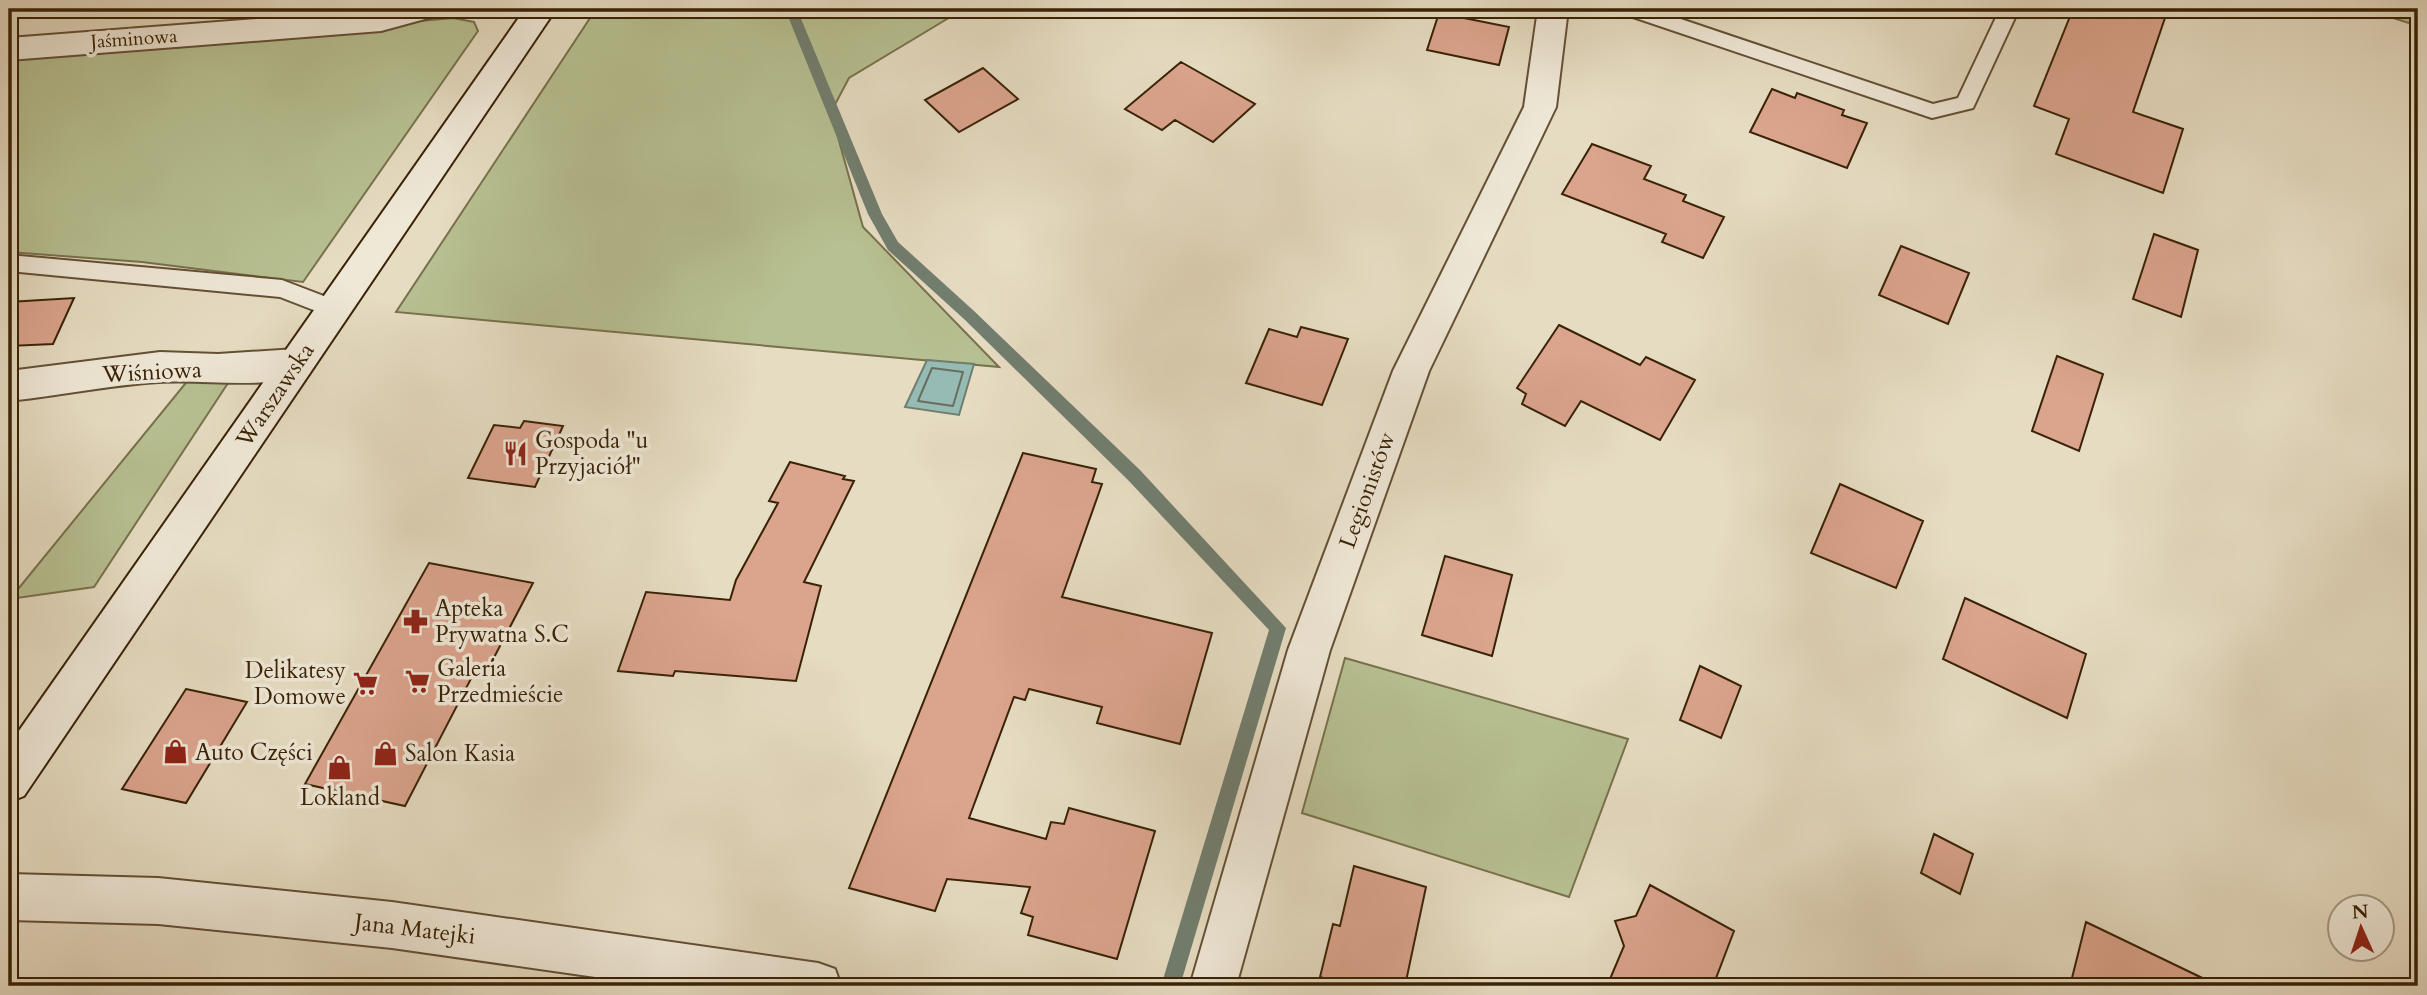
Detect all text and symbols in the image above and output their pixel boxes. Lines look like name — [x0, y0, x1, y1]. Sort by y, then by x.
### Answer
street label: Jaśminowa — [87, 23, 178, 55]
street label: Warszawska — [228, 337, 321, 454]
street label: Wiśniowa — [100, 354, 203, 390]
place label: Gospoda "u Przyjaciół" — [535, 425, 648, 482]
street label: Legionistów — [1332, 427, 1403, 552]
restaurant icon: Gospoda "u Przyjaciół" — [501, 439, 529, 467]
place label: Apteka Prywatna S.C — [435, 593, 569, 650]
pharmacy icon: Apteka Prywatna S.C — [401, 607, 429, 635]
place label: Galeria Przedmieście — [437, 653, 563, 710]
place label: Delikatesy Domowe — [245, 655, 346, 712]
supermarket icon: Galeria Przedmieście — [403, 667, 431, 695]
supermarket icon: Delikatesy Domowe — [352, 669, 380, 697]
place label: Auto Części — [195, 737, 313, 768]
shop icon: Auto Części — [161, 738, 189, 766]
place label: Salon Kasia — [405, 738, 515, 769]
shop icon: Salon Kasia — [371, 739, 399, 767]
shop icon: Lokland — [326, 753, 354, 781]
place label: Lokland — [300, 782, 381, 813]
north arrow — [2326, 894, 2396, 964]
text: N — [2351, 899, 2370, 925]
street label: Jana Matejki — [350, 906, 477, 952]

